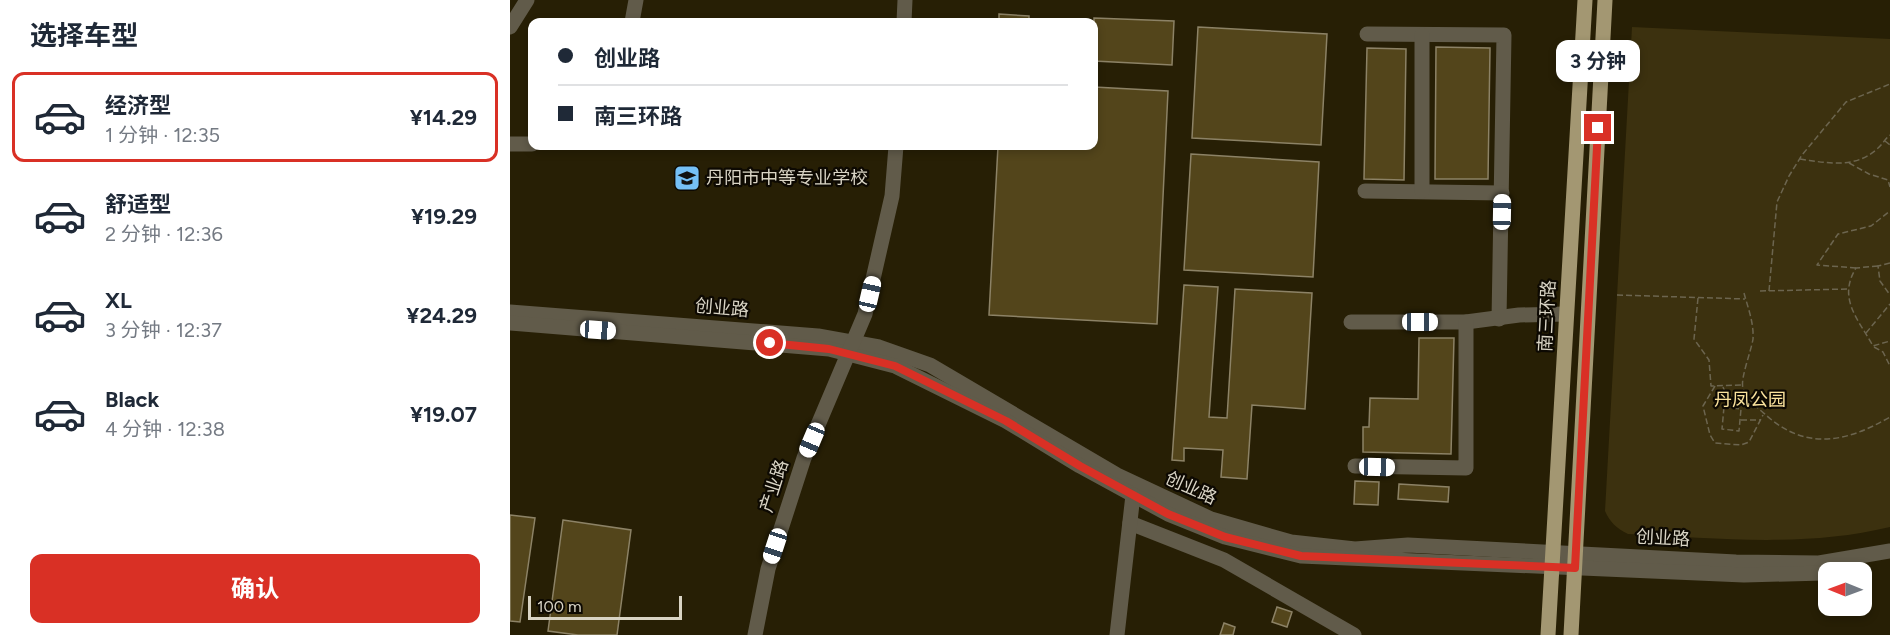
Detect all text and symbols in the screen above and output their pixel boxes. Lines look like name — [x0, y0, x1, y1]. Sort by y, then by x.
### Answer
text: 选择车型 — [30, 19, 138, 52]
callout: 3 分钟 — [1556, 41, 1640, 83]
text: 创业路 — [594, 45, 660, 72]
text: 3 分钟 — [1570, 49, 1626, 73]
icon: car — [33, 90, 87, 144]
text: 经济型 — [105, 92, 171, 119]
text: 南三环路 — [594, 103, 682, 130]
text: ¥14.29 — [410, 104, 477, 131]
route end — [1584, 114, 1611, 141]
text: 1 分钟 · 12:35 — [105, 123, 220, 147]
school or university icon: 丹阳市中等专业学校 — [672, 163, 702, 193]
place label: 丹阳市中等专业学校 — [706, 167, 868, 189]
icon: car — [33, 189, 87, 243]
text: 舒适型 — [105, 191, 171, 218]
car — [1493, 194, 1511, 230]
text: ¥19.29 — [411, 203, 477, 230]
text: 2 分钟 · 12:36 — [105, 222, 223, 246]
car — [857, 274, 883, 314]
street label: 南三环路 — [1534, 279, 1560, 353]
text: XL — [105, 287, 132, 314]
icon: car — [33, 288, 87, 342]
street label: 创业路 — [694, 295, 750, 321]
text: ¥24.29 — [406, 302, 477, 329]
car — [1402, 313, 1438, 331]
text: 3 分钟 · 12:37 — [105, 318, 222, 342]
car — [579, 320, 617, 340]
route start — [756, 329, 783, 356]
text: Black — [105, 386, 159, 413]
icon: car — [33, 387, 87, 441]
park label: 丹凤公园 — [1714, 389, 1786, 411]
text: ¥19.07 — [410, 401, 477, 428]
text: 4 分钟 · 12:38 — [105, 417, 225, 441]
car — [797, 420, 827, 460]
street label: 产业路 — [755, 457, 793, 515]
car — [1359, 458, 1395, 476]
street label: 创业路 — [1162, 467, 1220, 509]
car — [761, 526, 789, 566]
street label: 创业路 — [1635, 526, 1691, 550]
button: 确认 — [30, 554, 480, 623]
north arrow — [1818, 562, 1872, 616]
map controls — [1818, 562, 1872, 616]
scale bar — [528, 593, 682, 620]
text: 100 m — [537, 597, 582, 616]

